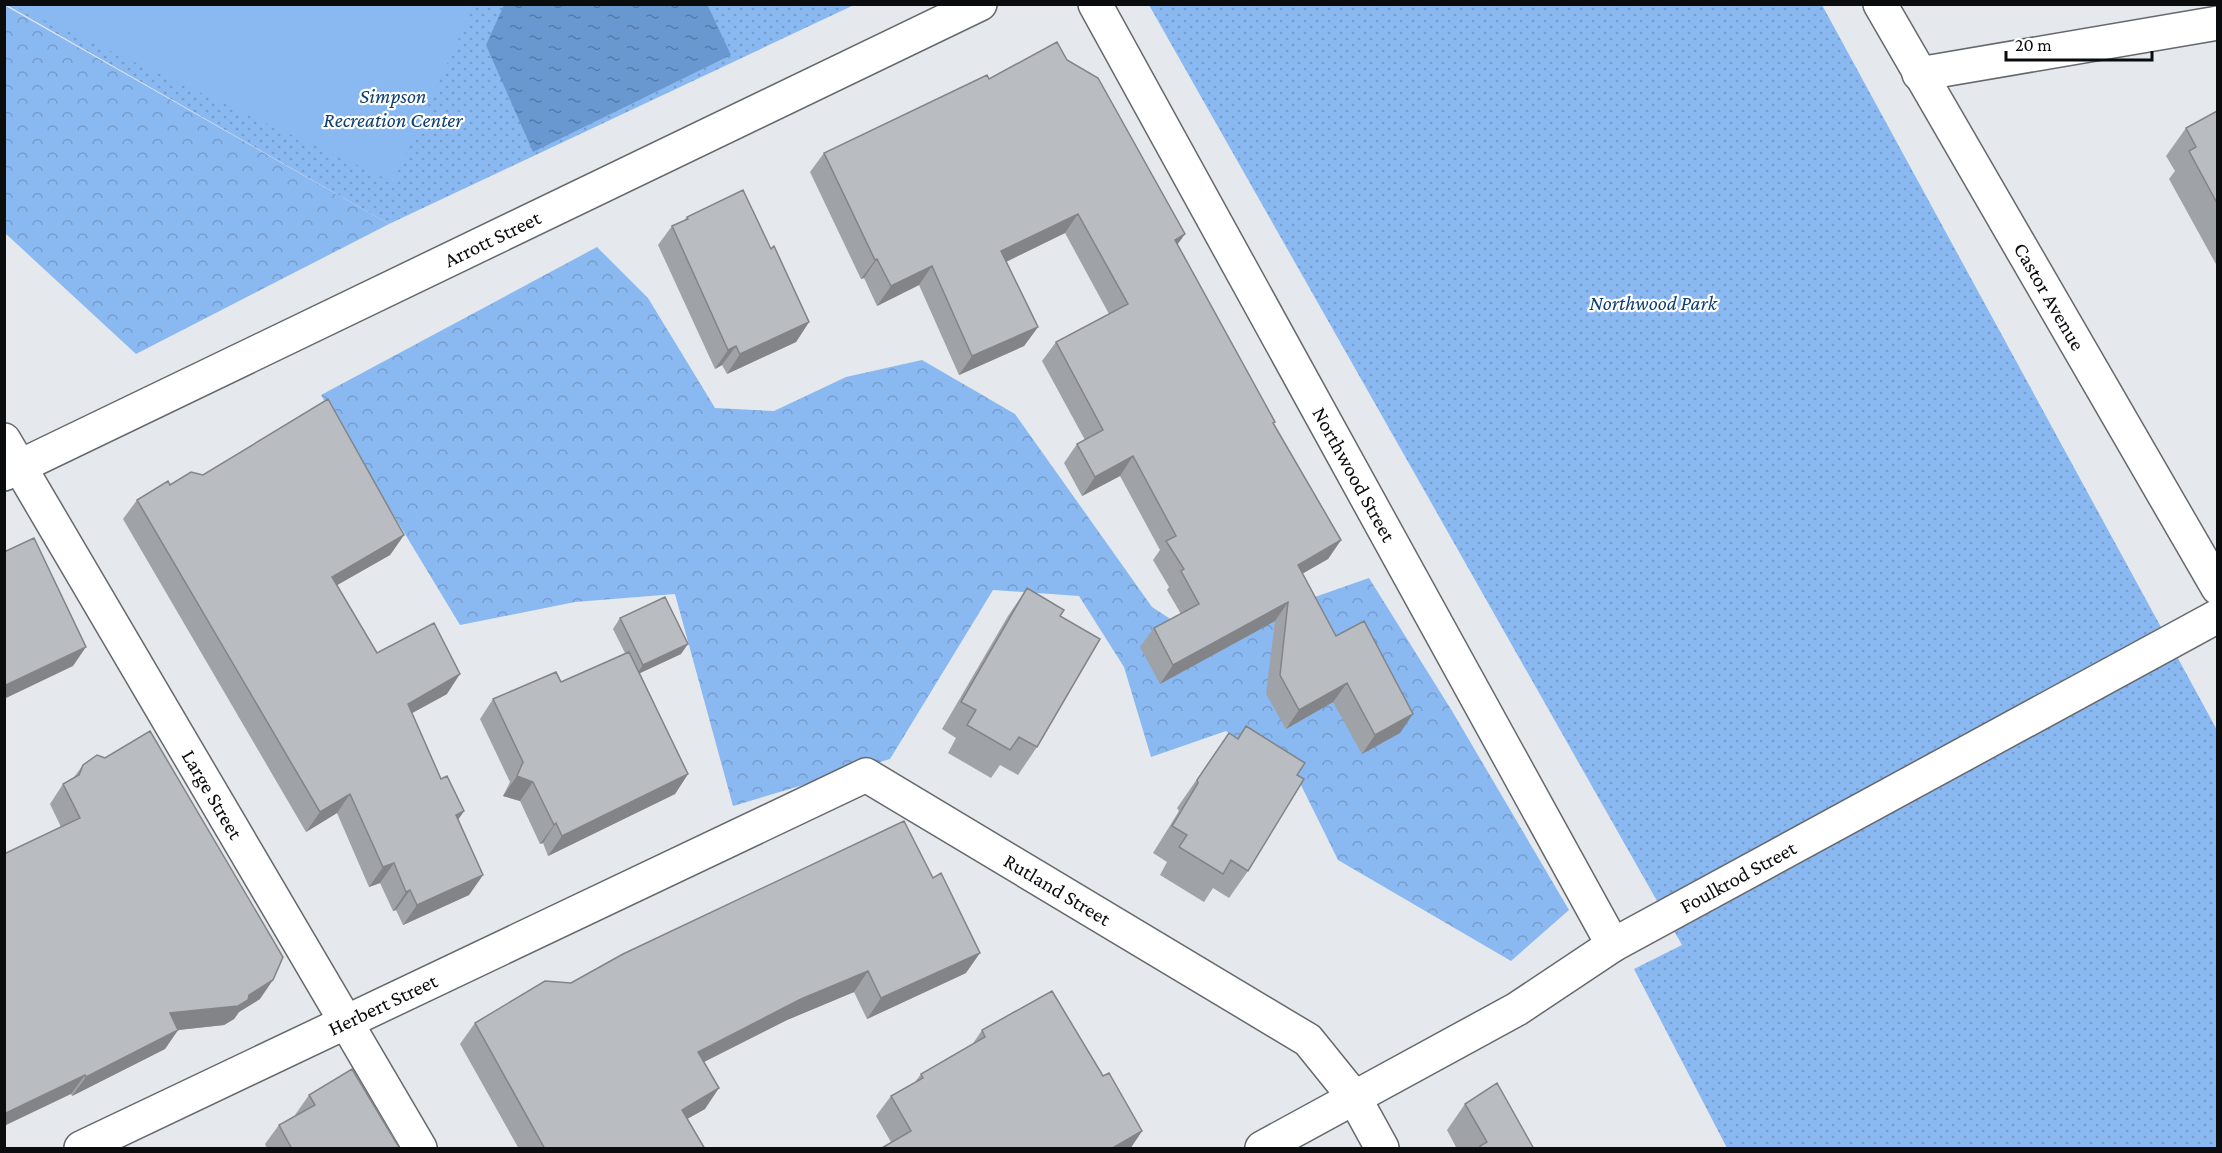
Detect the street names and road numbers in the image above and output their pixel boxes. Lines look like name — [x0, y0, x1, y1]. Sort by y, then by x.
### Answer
street label: Arrott Street — [440, 205, 545, 272]
street label: Castor Avenue — [2009, 238, 2090, 355]
street label: Northwood Street — [1307, 403, 1401, 547]
street label: Large Street — [177, 745, 248, 844]
street label: Foulkrod Street — [1676, 835, 1801, 918]
street label: Rutland Street — [999, 848, 1116, 931]
street label: Herbert Street — [324, 968, 442, 1041]

